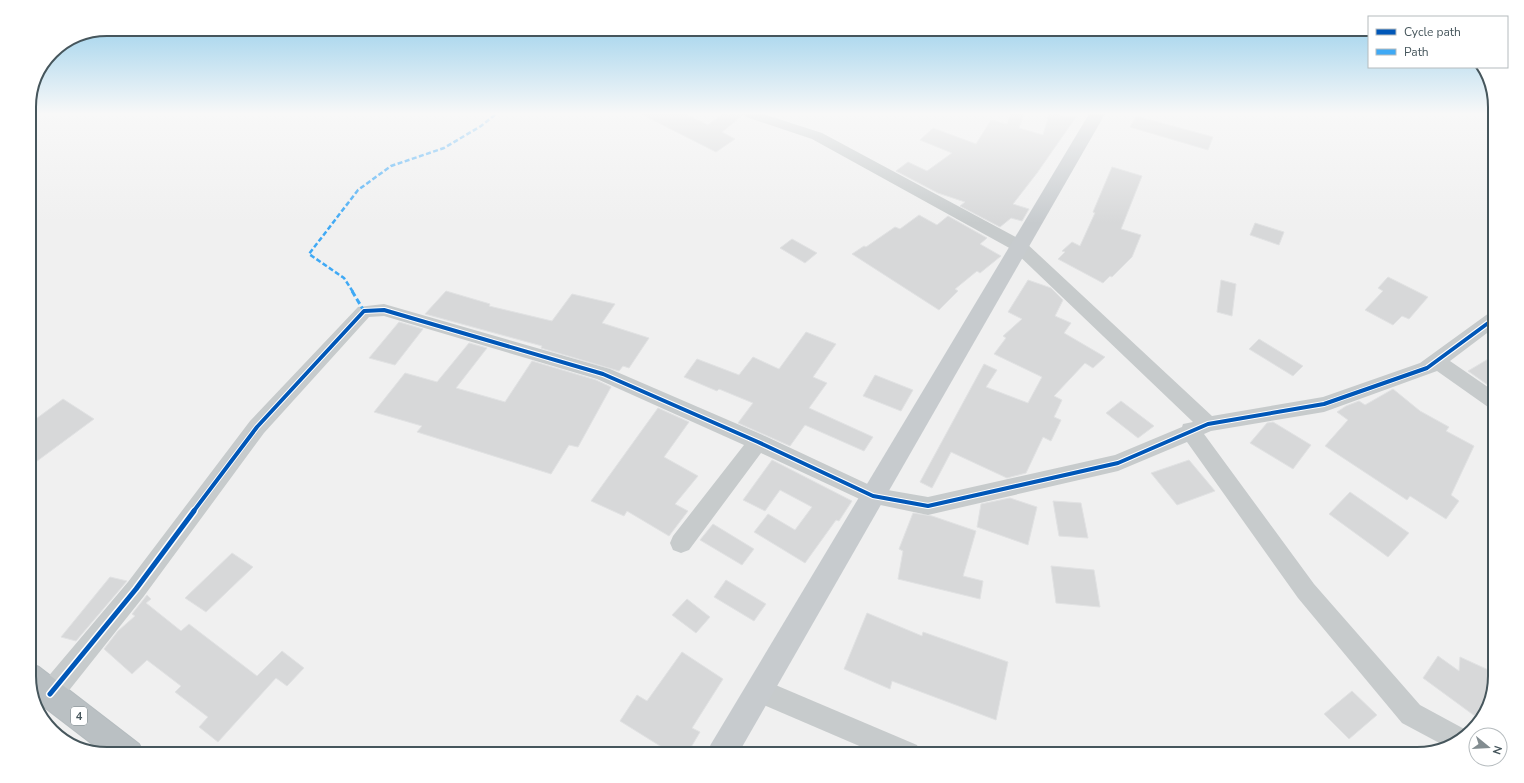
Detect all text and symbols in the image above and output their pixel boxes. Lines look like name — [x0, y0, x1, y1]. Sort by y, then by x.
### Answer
legend — [1368, 16, 1508, 68]
text: Cycle path — [1404, 24, 1461, 40]
text: Path — [1404, 44, 1429, 60]
road number: 4 — [71, 707, 87, 725]
north arrow — [1468, 727, 1508, 767]
text: N — [1489, 744, 1505, 756]

